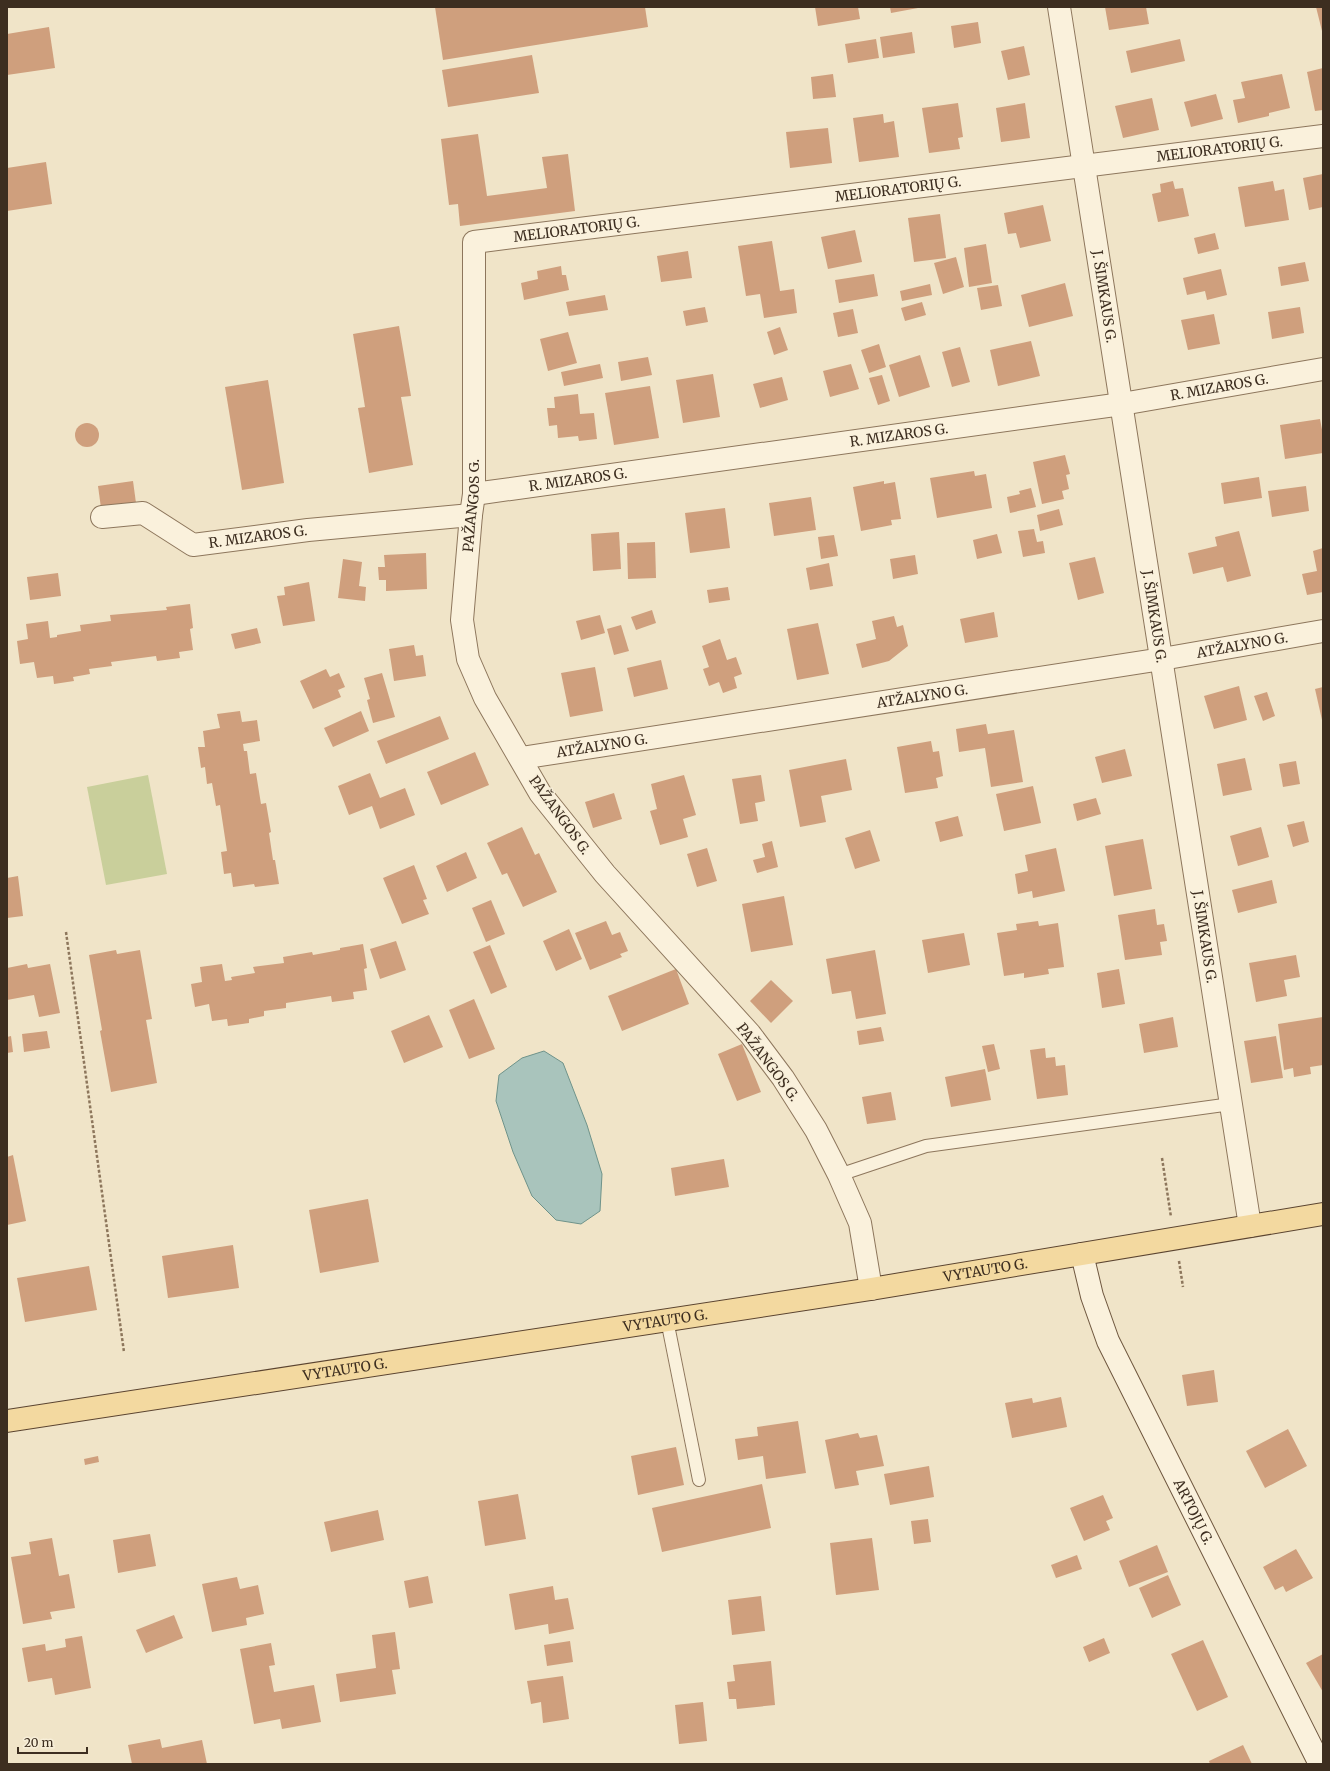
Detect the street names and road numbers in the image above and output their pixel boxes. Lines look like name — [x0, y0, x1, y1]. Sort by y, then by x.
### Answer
street label: MELIORATORIŲ G. — [1155, 132, 1284, 166]
street label: MELIORATORIŲ G. — [834, 172, 962, 206]
street label: MELIORATORIŲ G. — [512, 212, 641, 246]
street label: J. ŠIMKAUS G. — [1088, 248, 1121, 344]
street label: R. MIZAROS G. — [1169, 370, 1270, 404]
street label: R. MIZAROS G. — [849, 419, 949, 451]
street label: PAŽANGOS G. — [459, 459, 483, 553]
street label: R. MIZAROS G. — [528, 464, 628, 495]
street label: R. MIZAROS G. — [208, 521, 308, 552]
street label: J. ŠIMKAUS G. — [1138, 568, 1171, 664]
street label: ATŽALYNO G. — [1194, 628, 1289, 662]
street label: ATŽALYNO G. — [874, 680, 969, 712]
street label: ATŽALYNO G. — [554, 730, 649, 762]
street label: PAŽANGOS G. — [525, 772, 595, 858]
street label: J. ŠIMKAUS G. — [1188, 888, 1221, 984]
street label: PAŽANGOS G. — [733, 1019, 803, 1105]
street label: VYTAUTO G. — [941, 1254, 1029, 1286]
street label: VYTAUTO G. — [621, 1305, 709, 1336]
street label: VYTAUTO G. — [301, 1354, 389, 1385]
street label: ARTOJŲ G. — [1169, 1475, 1218, 1548]

